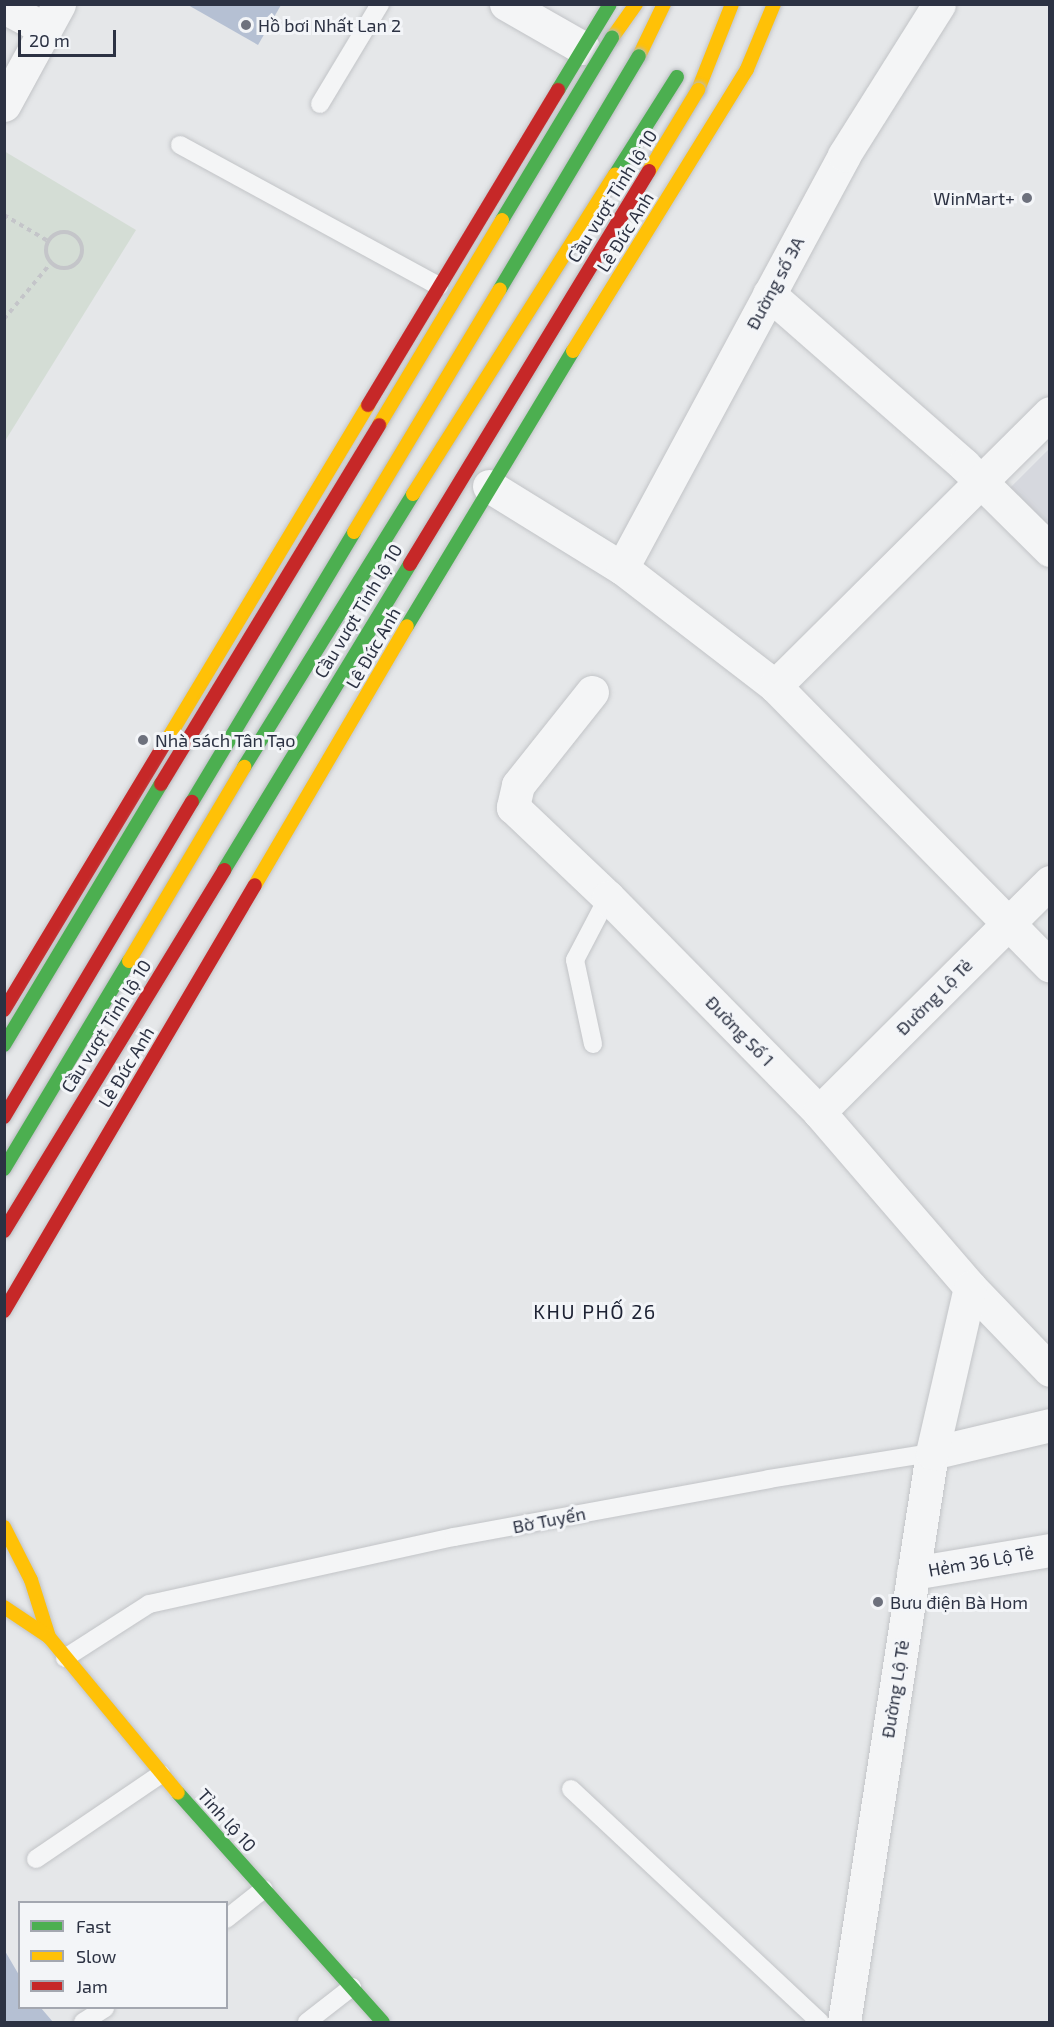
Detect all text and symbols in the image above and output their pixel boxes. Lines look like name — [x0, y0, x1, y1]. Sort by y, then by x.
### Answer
place label: Hồ bơi Nhất Lan 2 — [258, 14, 401, 36]
scale bar — [21, 18, 118, 56]
marker: Hồ bơi Nhất Lan 2 — [239, 18, 253, 32]
text: 20 m — [29, 29, 70, 51]
street label: Cầu vượt Tỉnh lộ 10 — [562, 125, 662, 267]
place label: WinMart+ — [933, 187, 1015, 209]
street label: Lê Đức Anh — [592, 188, 658, 276]
marker: WinMart+ — [1020, 191, 1034, 205]
street label: Đường số 3A — [741, 233, 809, 333]
street label: Cầu vượt Tỉnh lộ 10 — [309, 540, 407, 682]
street label: Lê Đức Anh — [341, 603, 405, 693]
place label: Nhà sách Tân Tạo — [155, 729, 296, 751]
marker: Nhà sách Tân Tạo — [136, 733, 150, 747]
street label: Đường Lộ Tẻ — [891, 954, 977, 1040]
street label: Cầu vượt Tỉnh lộ 10 — [56, 955, 156, 1097]
street label: Đường Số 1 — [701, 991, 779, 1071]
street label: Lê Đức Anh — [93, 1023, 159, 1111]
district label: KHU PHỐ 26 — [533, 1299, 657, 1323]
street label: Bờ Tuyến — [510, 1502, 588, 1538]
street label: Hẻm 36 Lộ Tẻ — [926, 1541, 1036, 1581]
place label: Bưu điện Bà Hom — [890, 1591, 1028, 1613]
marker: Bưu điện Bà Hom — [871, 1595, 885, 1609]
street label: Đường Lộ Tẻ — [877, 1638, 913, 1740]
street label: Tỉnh lộ 10 — [193, 1784, 261, 1856]
legend — [18, 1901, 228, 2009]
text: Fast — [76, 1915, 111, 1937]
text: Slow — [76, 1945, 116, 1967]
text: Jam — [76, 1975, 108, 1997]

